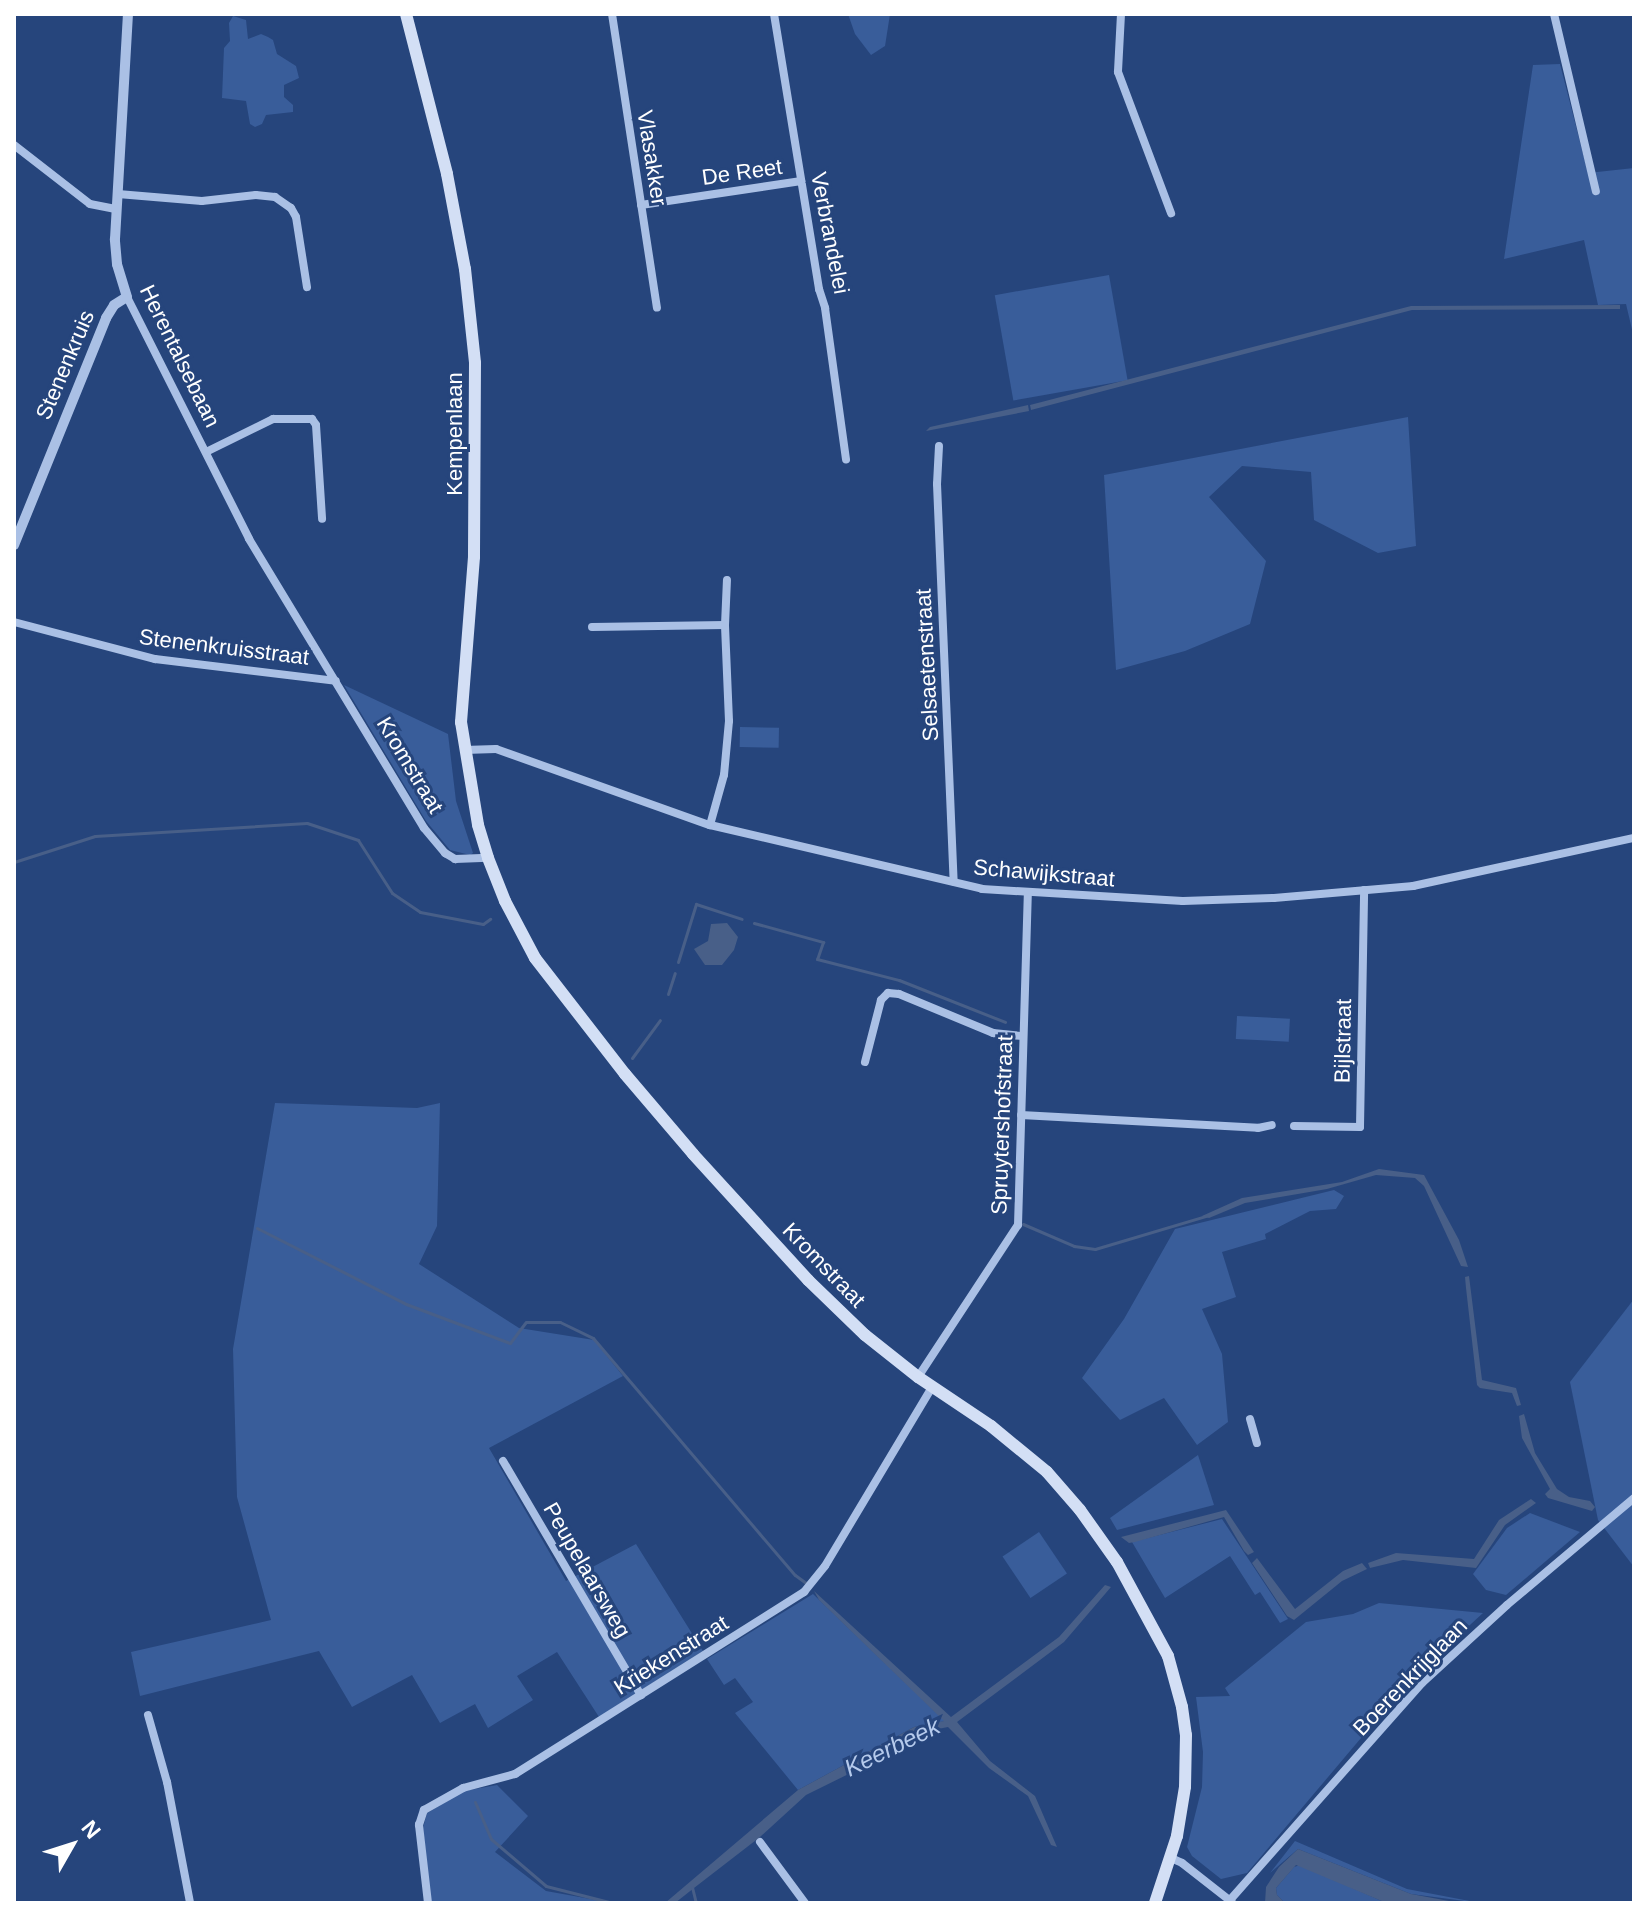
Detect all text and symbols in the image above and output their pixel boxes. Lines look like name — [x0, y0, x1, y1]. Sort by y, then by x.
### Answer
street label: Vlasakker — [631, 108, 673, 208]
street label: De Reet — [700, 153, 784, 191]
street label: Verbrandelei — [805, 170, 855, 296]
street label: Herentalsebaan — [134, 280, 226, 432]
street label: Stenenkruis — [30, 306, 100, 424]
street label: Kempenlaan — [442, 372, 468, 496]
street label: Selsaetenstraat — [910, 588, 944, 742]
street label: Stenenkruisstraat — [137, 623, 311, 671]
street label: Kromstraat — [371, 712, 449, 818]
street label: Schawijkstraat — [972, 854, 1116, 892]
street label: Bijlstraat — [1329, 999, 1357, 1083]
street label: Spruytershofstraat — [986, 1035, 1018, 1215]
street label: Kromstraat — [777, 1217, 871, 1313]
street label: Peupelaarsweg — [538, 1498, 636, 1642]
street label: Kriekenstraat — [609, 1609, 733, 1701]
street label: Boerenkrijglaan — [1347, 1613, 1473, 1741]
water label: Keerbeek — [840, 1712, 944, 1782]
north arrow — [32, 1805, 112, 1885]
text: N — [76, 1816, 106, 1844]

